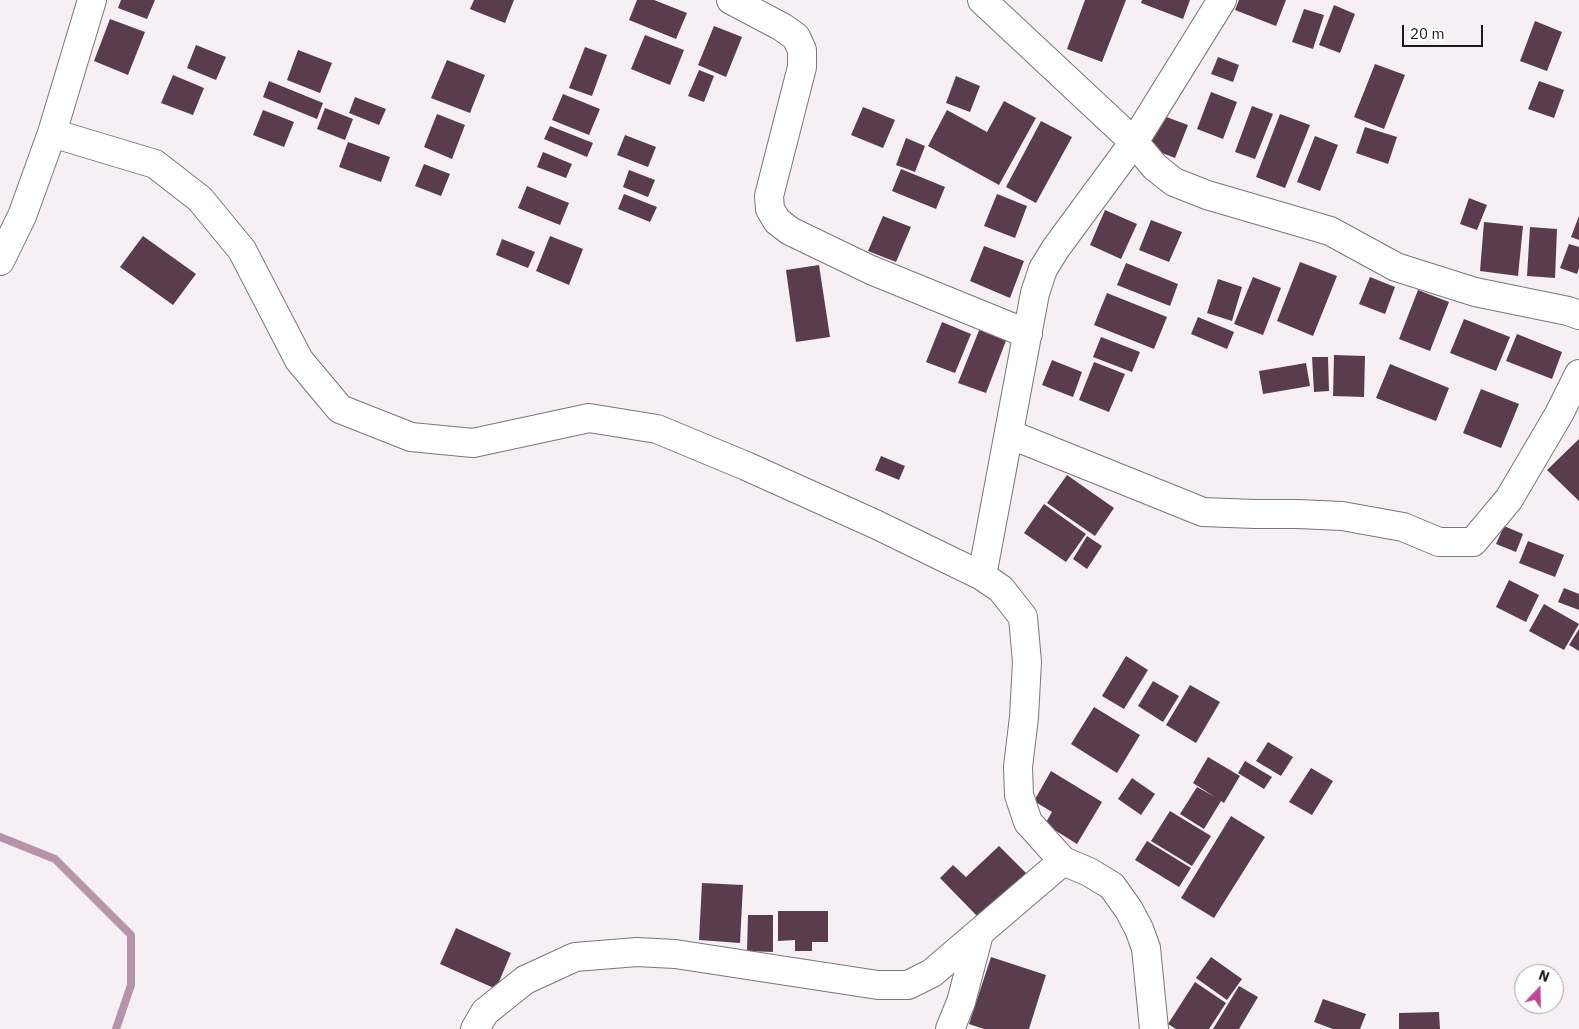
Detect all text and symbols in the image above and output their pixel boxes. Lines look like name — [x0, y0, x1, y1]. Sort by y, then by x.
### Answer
scale bar — [1404, 15, 1485, 47]
text: 20 m — [1410, 24, 1445, 43]
north arrow — [1514, 964, 1564, 1014]
text: N — [1536, 966, 1552, 986]

